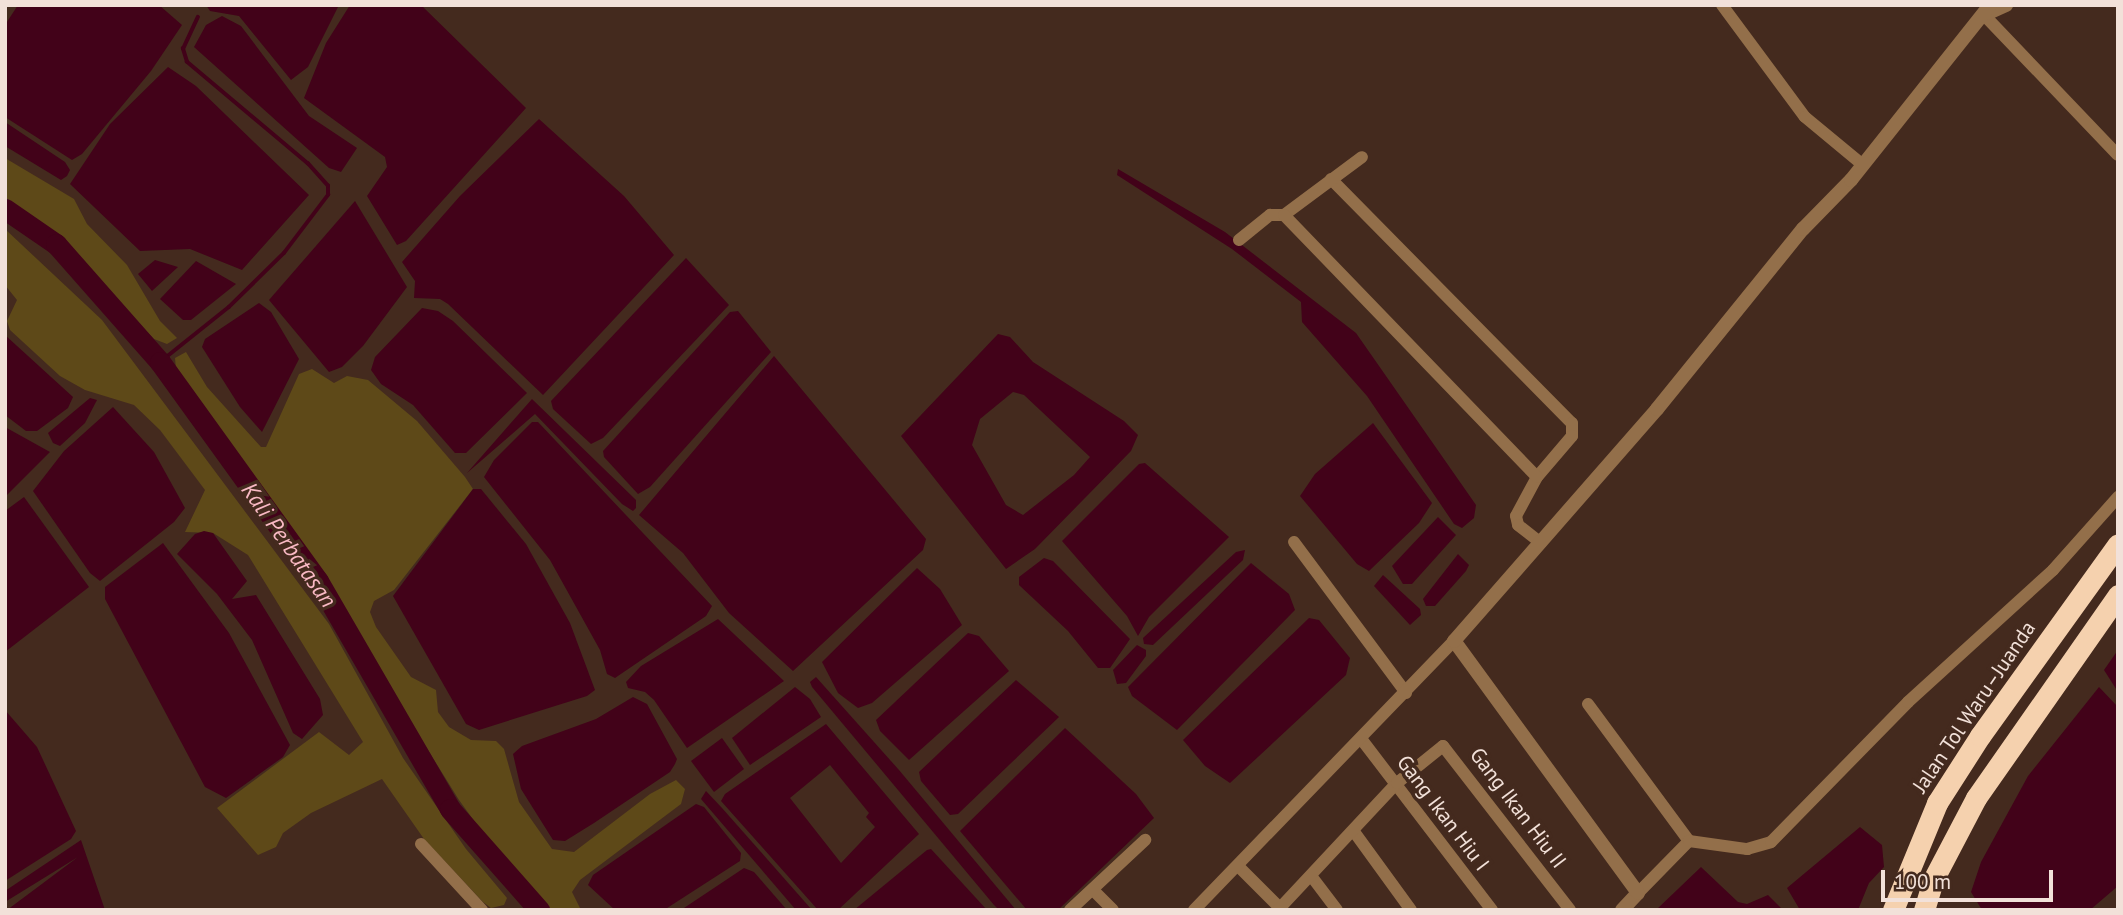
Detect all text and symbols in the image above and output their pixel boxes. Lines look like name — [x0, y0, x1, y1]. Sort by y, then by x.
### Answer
water label: Kali Perbatasan — [236, 477, 342, 613]
street label: Jalan Tol Waru–Juanda — [1907, 616, 2041, 798]
street label: Gang Ikan Hiu II — [1465, 743, 1571, 873]
street label: Gang Ikan Hiu I — [1391, 750, 1495, 876]
scale bar — [1885, 856, 2056, 900]
text: 100 m — [1894, 868, 1951, 895]

